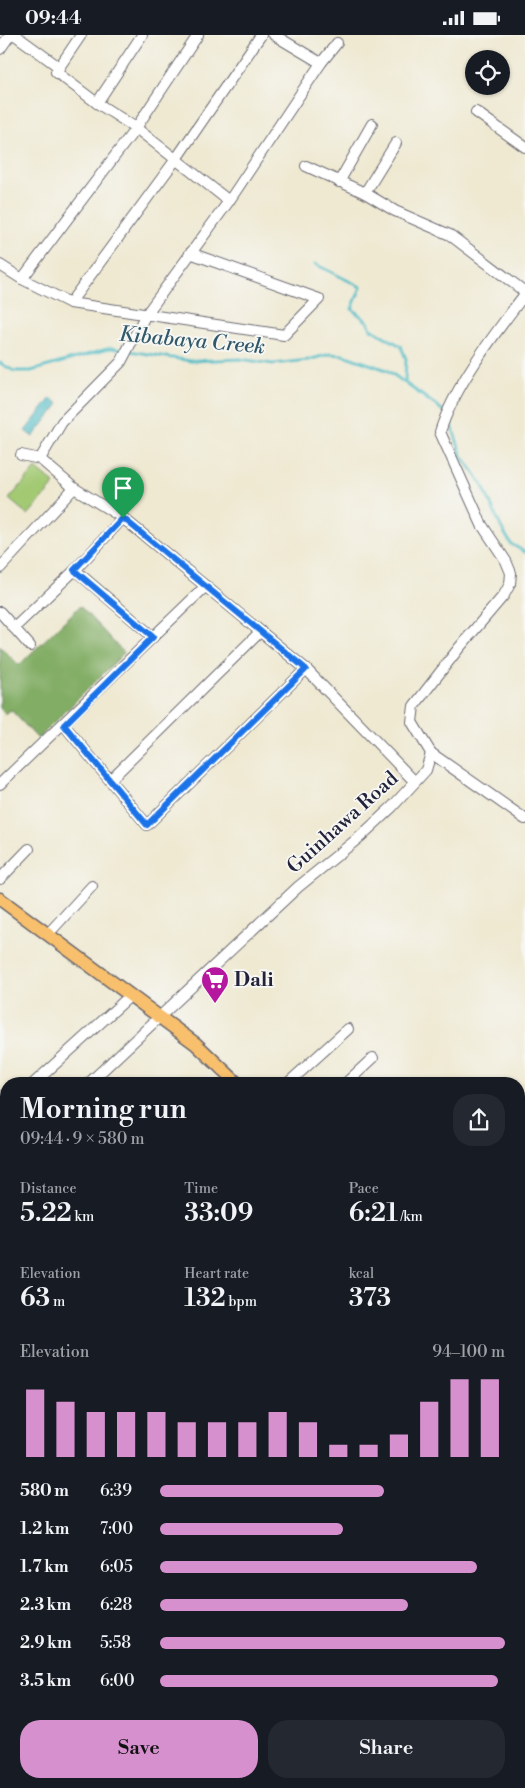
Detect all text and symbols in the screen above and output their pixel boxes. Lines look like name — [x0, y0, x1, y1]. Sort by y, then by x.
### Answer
text: 09:44 — [25, 6, 82, 30]
map controls — [465, 50, 510, 95]
button: locate — [465, 50, 510, 95]
water label: Kibabaya Creek — [118, 322, 266, 360]
pin — [102, 467, 144, 518]
icon: arrive — [109, 474, 137, 502]
street label: Guinhawa Road — [282, 766, 404, 880]
supermarket icon: Dali — [200, 965, 230, 1004]
place label: Dali — [234, 968, 274, 993]
text: Morning run — [20, 1092, 187, 1127]
button: share — [453, 1094, 505, 1146]
text: 09:44 · 9 × 580 m — [20, 1129, 145, 1149]
text: Distance — [20, 1180, 77, 1198]
text: Time — [184, 1180, 218, 1198]
text: Pace — [349, 1180, 379, 1198]
text: 5.22 — [20, 1198, 72, 1229]
text: 33:09 — [184, 1198, 253, 1229]
text: 6:21 — [349, 1198, 398, 1229]
text: km — [72, 1208, 94, 1226]
text: /km — [398, 1208, 423, 1226]
text: Elevation — [20, 1265, 81, 1283]
text: Heart rate — [184, 1265, 249, 1283]
text: kcal — [349, 1265, 374, 1283]
text: 63 — [20, 1283, 50, 1314]
text: 132 — [184, 1283, 226, 1314]
text: 373 — [349, 1283, 391, 1314]
text: m — [50, 1293, 65, 1311]
text: bpm — [226, 1293, 257, 1311]
text: Elevation — [20, 1342, 89, 1362]
text: 94–100 m — [432, 1342, 505, 1362]
text: 580 m — [20, 1481, 69, 1501]
text: 6:39 — [100, 1481, 132, 1501]
text: 1.2 km — [20, 1519, 69, 1539]
text: 7:00 — [100, 1519, 133, 1539]
text: 1.7 km — [20, 1557, 69, 1577]
text: 6:05 — [100, 1557, 133, 1577]
text: 2.3 km — [20, 1595, 71, 1615]
text: 6:28 — [100, 1595, 132, 1615]
text: 2.9 km — [20, 1633, 71, 1653]
text: 5:58 — [100, 1633, 131, 1653]
text: 3.5 km — [20, 1671, 71, 1691]
text: 6:00 — [100, 1671, 135, 1691]
button: Save — [20, 1720, 258, 1778]
button: Share — [268, 1720, 505, 1778]

